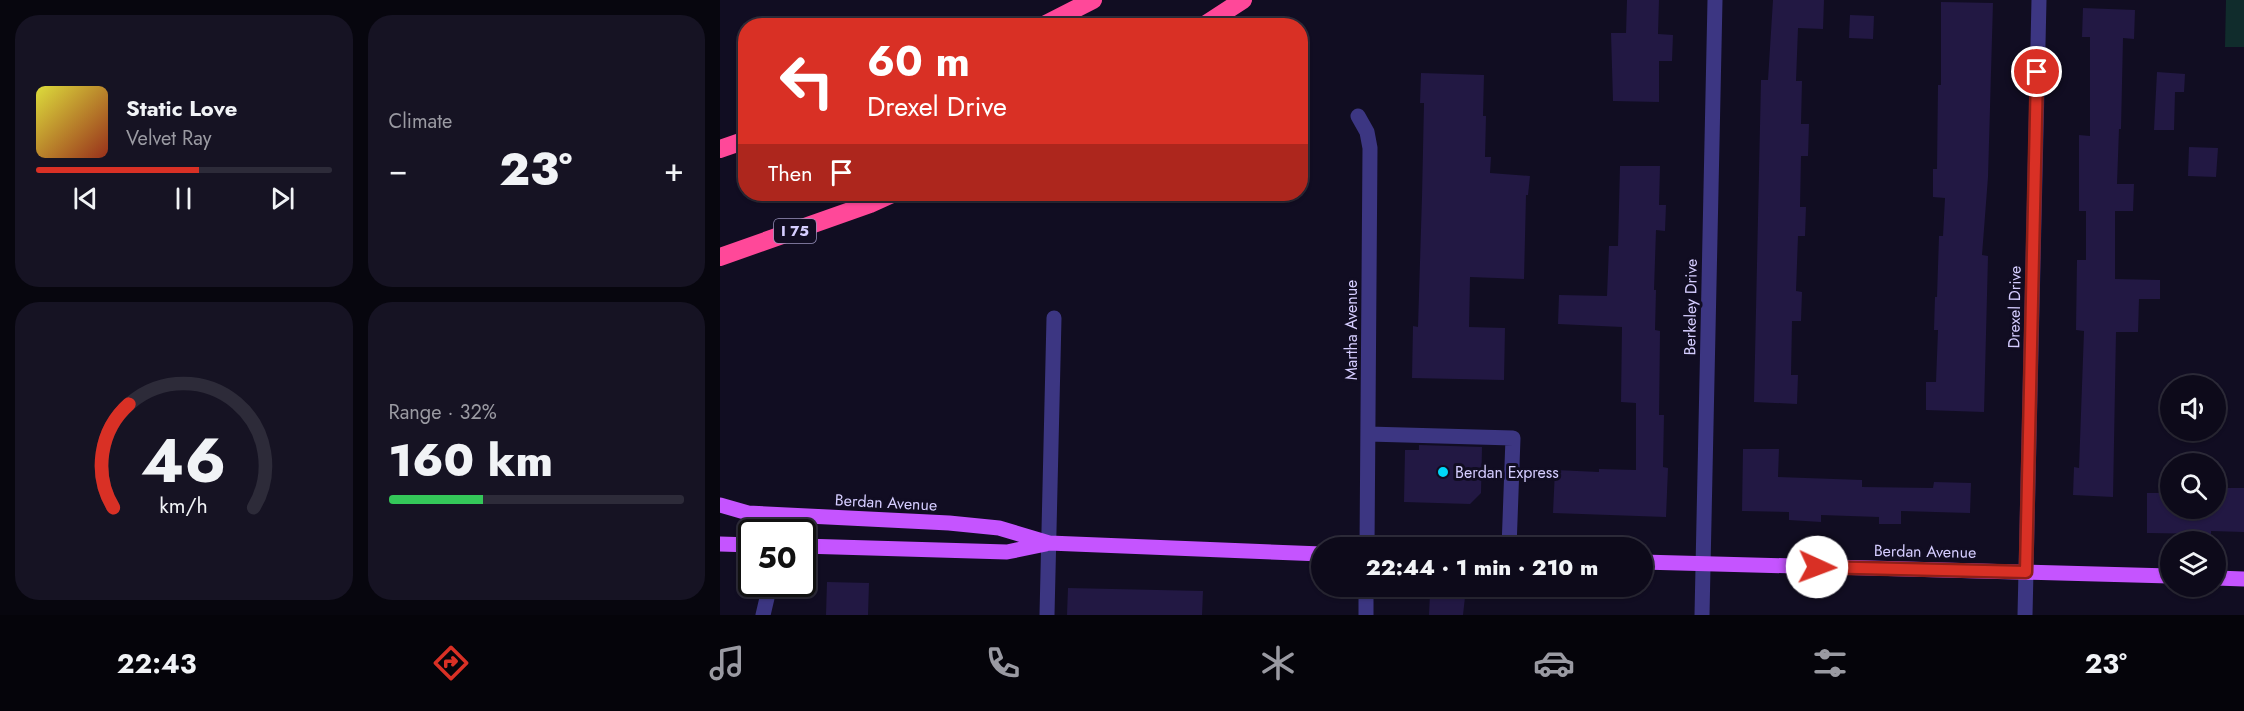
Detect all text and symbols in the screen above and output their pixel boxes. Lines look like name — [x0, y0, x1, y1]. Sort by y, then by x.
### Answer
text: 60 m — [867, 31, 970, 92]
icon: left — [768, 42, 846, 120]
pin — [2011, 46, 2062, 97]
icon: arrive — [2020, 55, 2053, 88]
text: Drexel Drive — [867, 87, 1007, 126]
text: Static Love — [126, 92, 237, 124]
text: Climate — [389, 107, 452, 136]
text: Velvet Ray — [126, 124, 212, 153]
text: 23° — [499, 137, 572, 202]
text: − — [389, 146, 408, 193]
text: + — [664, 146, 684, 193]
icon: arrive — [825, 156, 858, 189]
text: Then — [768, 157, 813, 189]
icon: previous — [69, 182, 102, 215]
icon: pause — [167, 182, 200, 215]
icon: next — [266, 182, 299, 215]
road number: I 75 — [774, 219, 816, 243]
street label: Berkeley Drive — [1678, 258, 1703, 356]
street label: Drexel Drive — [2002, 265, 2027, 349]
street label: Martha Avenue — [1340, 280, 1363, 380]
map controls — [2160, 375, 2226, 597]
button: sound — [2160, 375, 2226, 441]
text: Range · 32% — [389, 398, 497, 427]
text: 46 — [141, 415, 226, 505]
text: 160 km — [389, 428, 553, 493]
button: search — [2160, 453, 2226, 519]
place label: Berdan Express — [1455, 461, 1559, 484]
marker: Berdan Express — [1436, 465, 1450, 479]
street label: Berdan Avenue — [834, 488, 938, 517]
text: km/h — [160, 490, 208, 521]
speed limit sign: 50 — [738, 519, 816, 597]
button: layers — [2160, 531, 2226, 597]
position arrow — [1785, 535, 1849, 599]
street label: Berdan Avenue — [1874, 539, 1976, 564]
text: 22:44 · 1 min · 210 m — [1366, 551, 1598, 583]
icon: directions — [430, 642, 472, 684]
icon: music — [706, 642, 748, 684]
icon: phone — [982, 642, 1024, 684]
icon: climate — [1257, 642, 1299, 684]
icon: car — [1533, 642, 1575, 684]
icon: filters — [1809, 642, 1851, 684]
text: 22:43 — [117, 644, 197, 683]
text: 23° — [2085, 644, 2127, 683]

